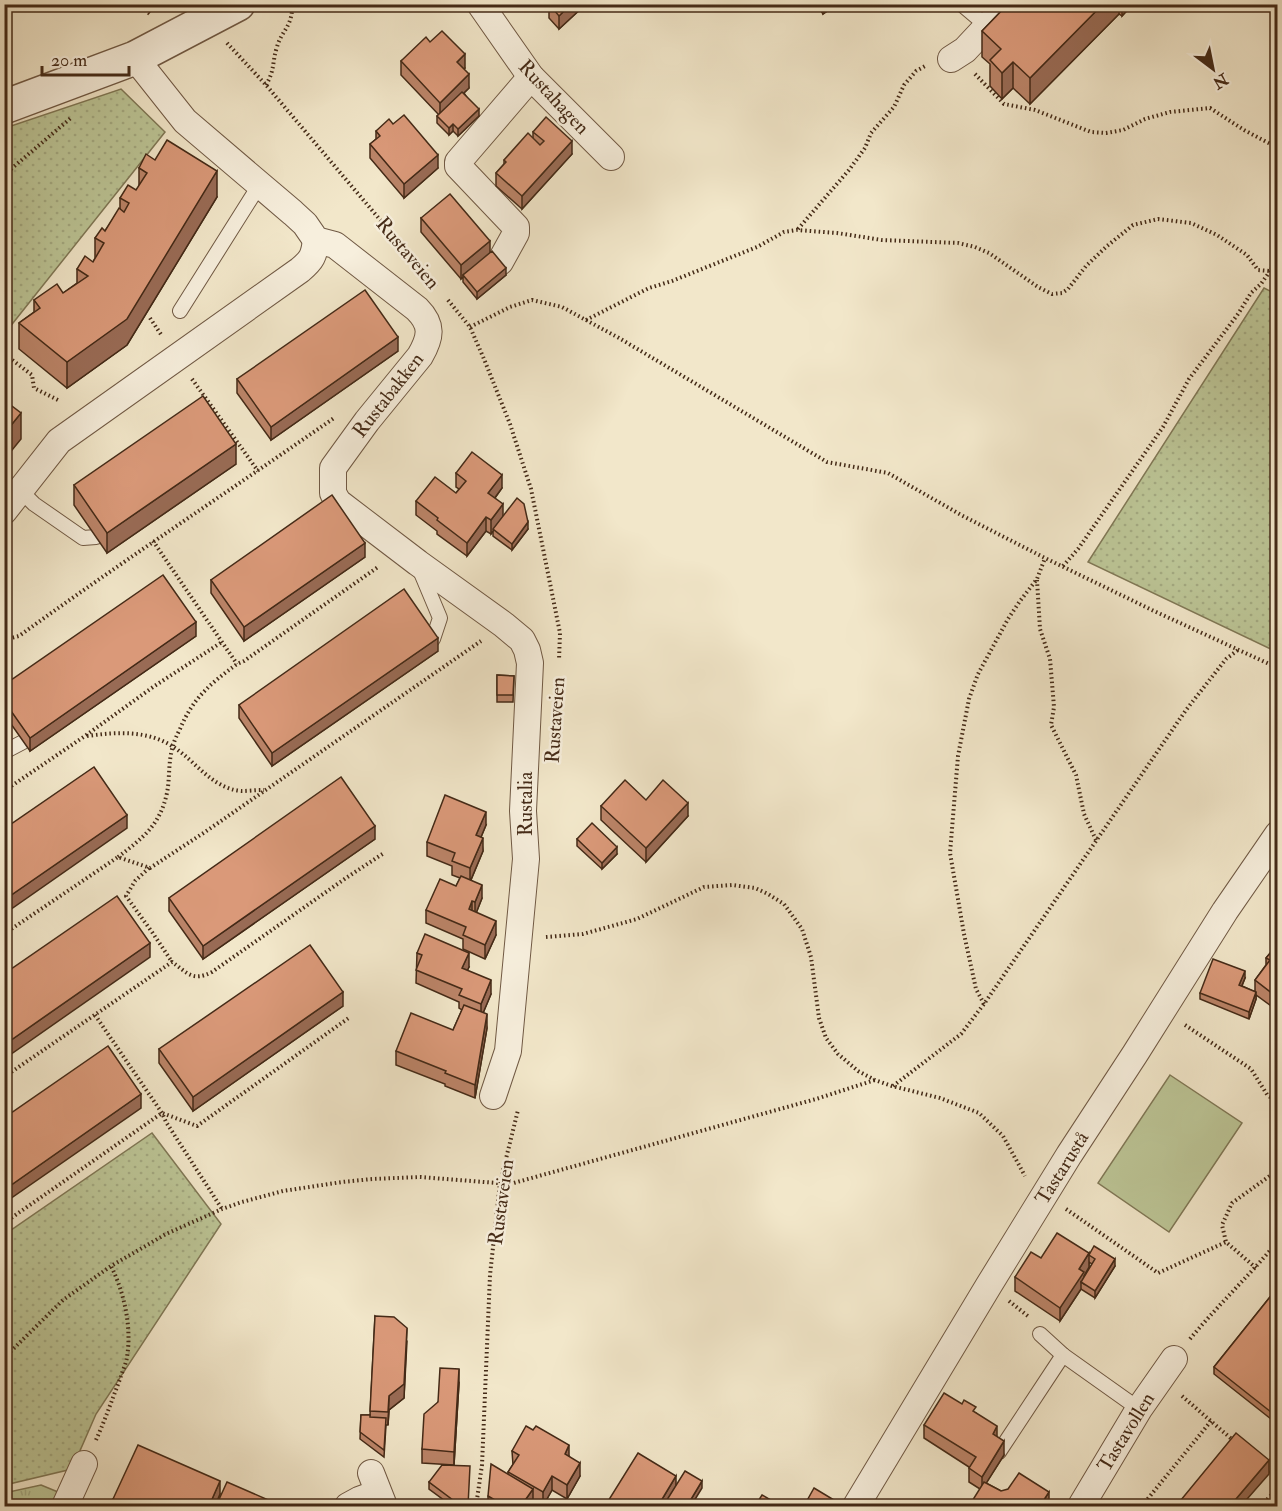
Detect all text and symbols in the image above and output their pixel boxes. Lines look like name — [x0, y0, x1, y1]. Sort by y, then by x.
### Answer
scale bar — [42, 39, 129, 77]
north arrow — [1183, 39, 1243, 99]
text: 20 m — [51, 49, 87, 72]
street label: Rustahagen — [513, 54, 595, 140]
text: N — [1208, 68, 1233, 94]
street label: Rustaveien — [371, 212, 445, 294]
street label: Rustabakken — [347, 347, 429, 443]
street label: Rustaveien — [540, 676, 570, 764]
street label: Rustalia — [513, 771, 538, 836]
street label: Tastarustå — [1030, 1126, 1095, 1209]
street label: Rustaveien — [483, 1157, 519, 1247]
street label: Tastavollen — [1092, 1388, 1160, 1476]

